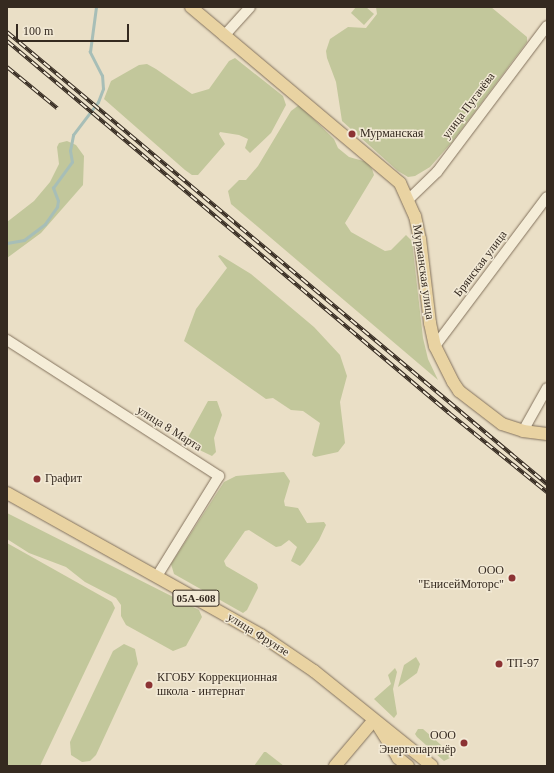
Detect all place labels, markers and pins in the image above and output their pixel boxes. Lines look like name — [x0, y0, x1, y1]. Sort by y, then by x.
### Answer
place label: Мурманская — [360, 127, 423, 141]
marker: Мурманская — [347, 129, 357, 139]
place label: Графит — [45, 472, 82, 486]
marker: Графит — [32, 474, 42, 484]
place label: ООО "ЕнисейМоторс" — [418, 564, 504, 592]
marker: ООО "ЕнисейМоторс" — [507, 573, 517, 583]
place label: ТП-97 — [507, 657, 539, 671]
marker: ТП-97 — [494, 659, 504, 669]
place label: КГОБУ Коррекционная школа - интернат — [157, 671, 277, 699]
marker: КГОБУ Коррекционная школа - интернат — [144, 680, 154, 690]
place label: ООО Энергопартнёр — [379, 729, 456, 757]
marker: ООО Энергопартнёр — [459, 738, 469, 748]

